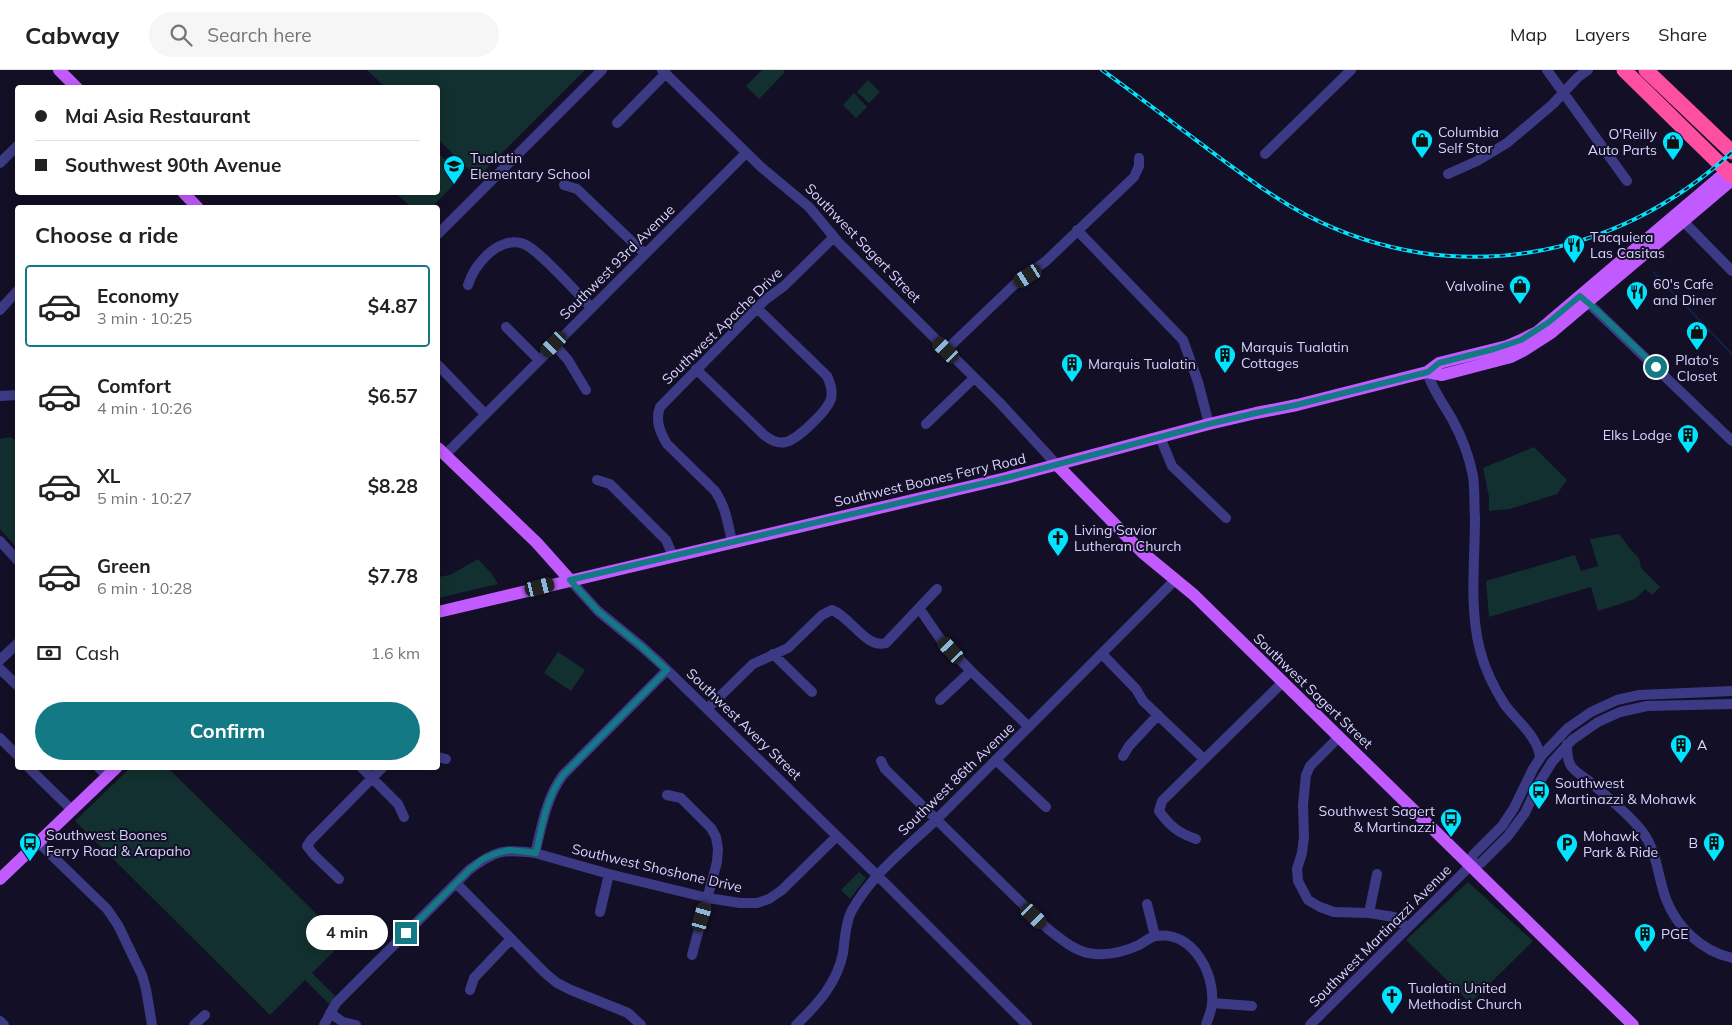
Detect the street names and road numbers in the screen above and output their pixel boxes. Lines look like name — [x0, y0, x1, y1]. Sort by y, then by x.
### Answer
street label: Southwest Sagert Street — [801, 180, 925, 306]
street label: Southwest 93rd Avenue — [556, 201, 678, 323]
street label: Southwest Apache Drive — [658, 264, 786, 388]
street label: Southwest Boones Ferry Road — [832, 449, 1028, 511]
street label: Southwest Sagert Street — [1250, 629, 1376, 753]
street label: Southwest Avery Street — [683, 664, 805, 784]
street label: Southwest 86th Avenue — [894, 719, 1018, 839]
street label: Southwest Shoshone Drive — [570, 840, 744, 896]
street label: Southwest Martinazzi Avenue — [1305, 861, 1455, 1011]

